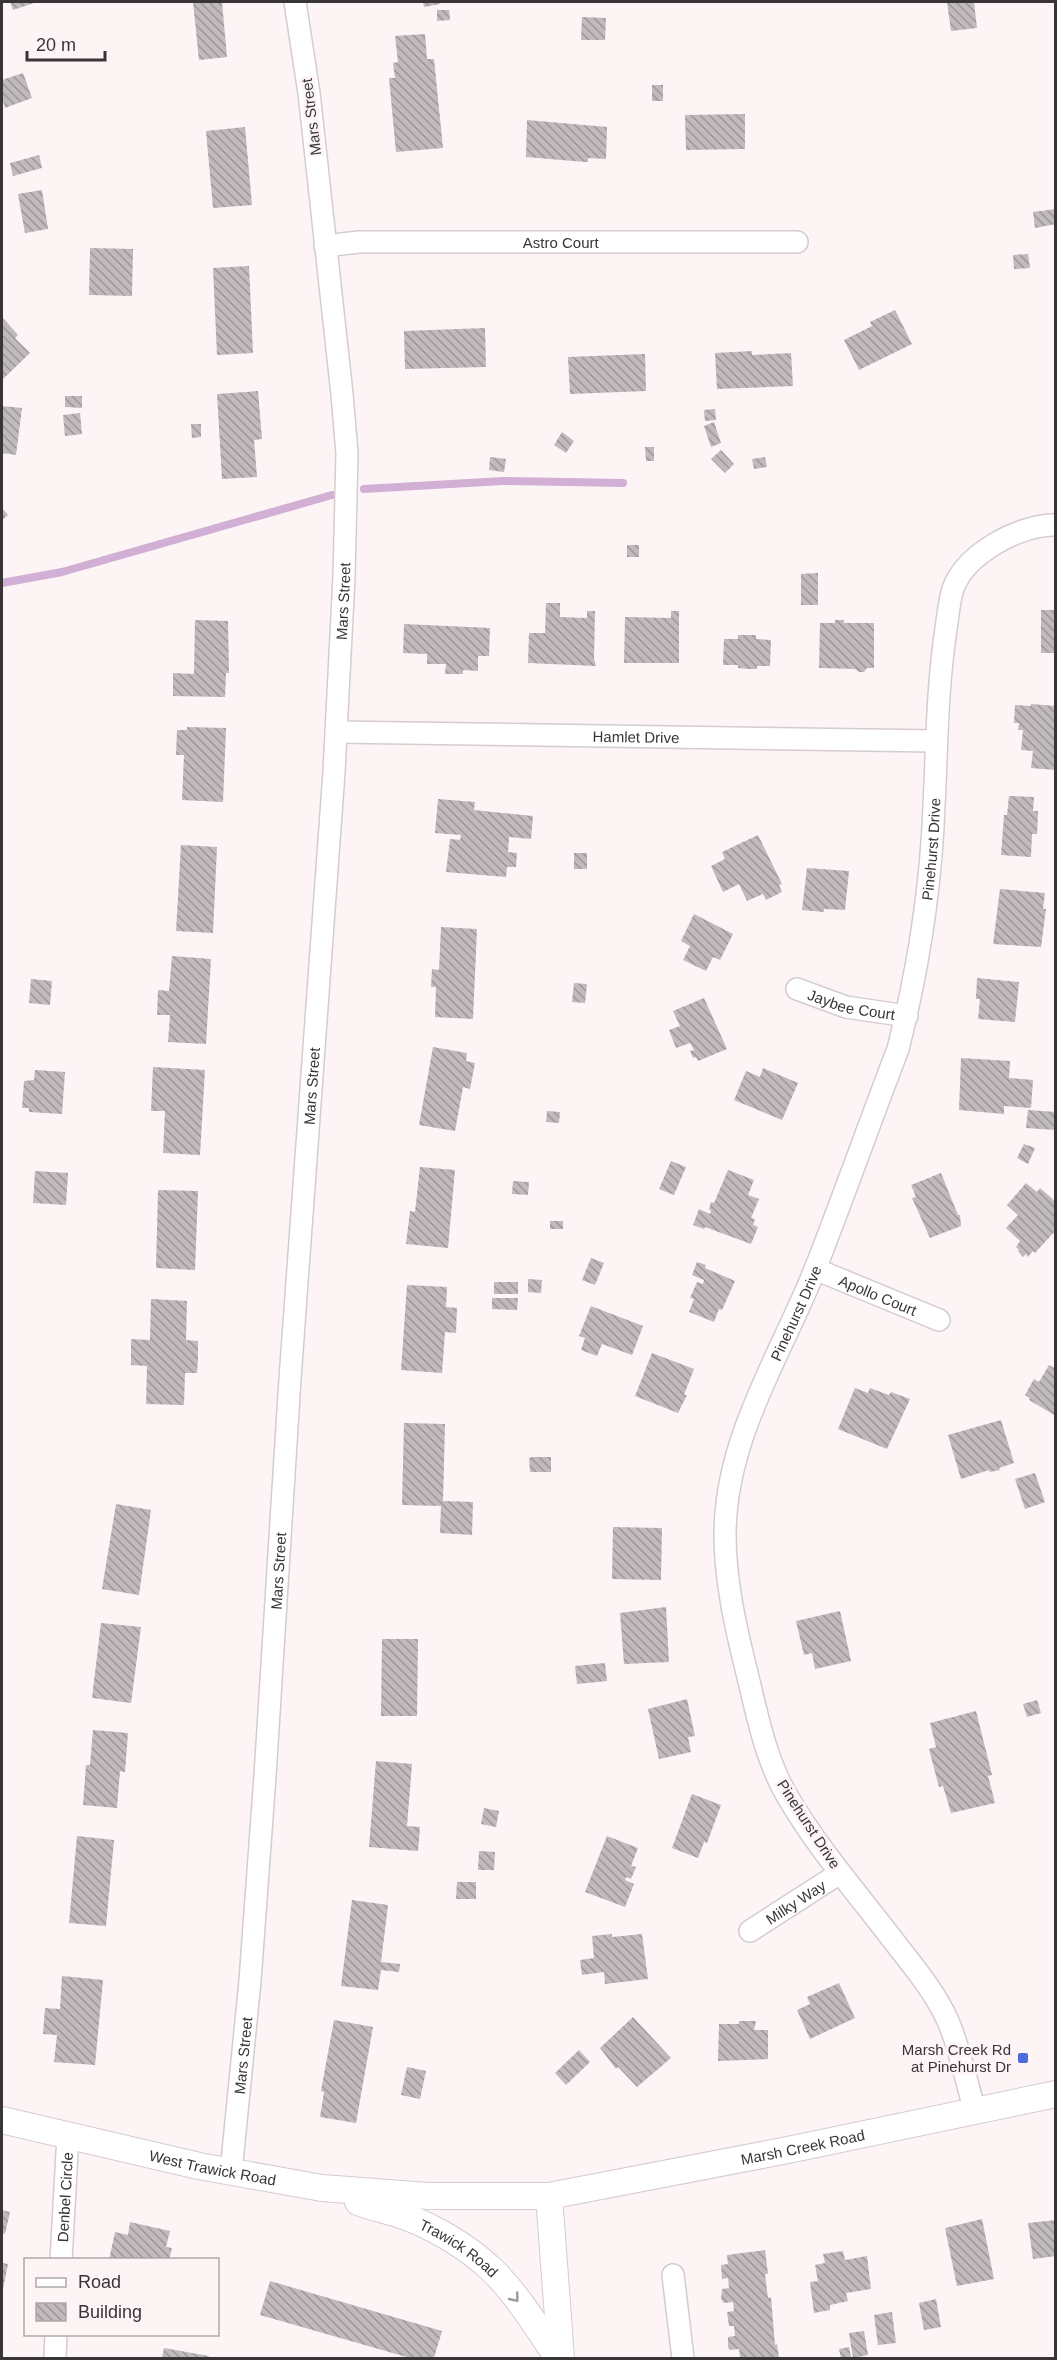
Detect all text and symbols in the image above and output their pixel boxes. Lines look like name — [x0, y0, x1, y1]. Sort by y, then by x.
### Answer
scale bar — [27, 24, 105, 62]
text: 20 m — [36, 35, 76, 55]
street label: Mars Street — [298, 77, 324, 157]
street label: Astro Court — [523, 234, 600, 251]
street label: Mars Street — [332, 561, 353, 640]
street label: Hamlet Drive — [592, 727, 679, 746]
street label: Pinehurst Drive — [918, 798, 943, 901]
street label: Jaybee Court — [806, 985, 897, 1023]
street label: Mars Street — [300, 1046, 323, 1125]
street label: Pinehurst Drive — [767, 1263, 824, 1363]
street label: Apollo Court — [836, 1271, 920, 1319]
street label: Mars Street — [267, 1531, 289, 1610]
street label: Pinehurst Drive — [774, 1776, 844, 1872]
street label: Milky Way — [762, 1876, 829, 1927]
street label: Mars Street — [230, 2015, 255, 2095]
place label: Marsh Creek Rd at Pinehurst Dr — [902, 2041, 1011, 2075]
marker: Marsh Creek Rd at Pinehurst Dr — [1016, 2051, 1030, 2065]
street label: Marsh Creek Road — [739, 2126, 866, 2167]
street label: West Trawick Road — [148, 2146, 277, 2188]
street label: Denbel Circle — [54, 2152, 76, 2243]
street label: Trawick Road — [417, 2215, 502, 2280]
legend — [24, 2258, 219, 2336]
text: Road — [78, 2272, 121, 2292]
one-way arrow — [507, 2291, 518, 2302]
text: Building — [78, 2302, 142, 2322]

